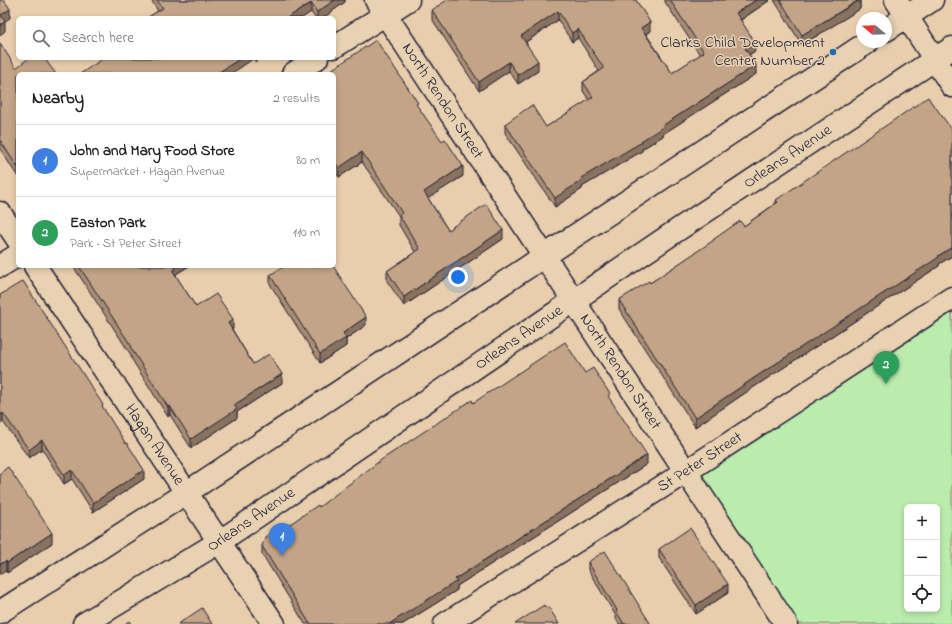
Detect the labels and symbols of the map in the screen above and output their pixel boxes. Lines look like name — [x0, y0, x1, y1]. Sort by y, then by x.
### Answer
north arrow — [856, 12, 892, 48]
place label: Clarks Child Development Center Number 2 — [661, 31, 826, 73]
street label: North Rendon Street — [395, 38, 490, 164]
marker: Clarks Child Development Center Number 2 — [828, 47, 838, 57]
street label: Orleans Avenue — [739, 118, 838, 195]
your location — [448, 267, 468, 287]
street label: Orleans Avenue — [470, 299, 569, 376]
street label: North Rendon Street — [573, 309, 668, 435]
pin: 2 — [873, 351, 899, 384]
street label: Hagan Avenue — [118, 399, 191, 491]
street label: St Peter Street — [653, 426, 748, 499]
street label: Orleans Avenue — [203, 481, 301, 558]
pin: 1 — [269, 523, 295, 556]

